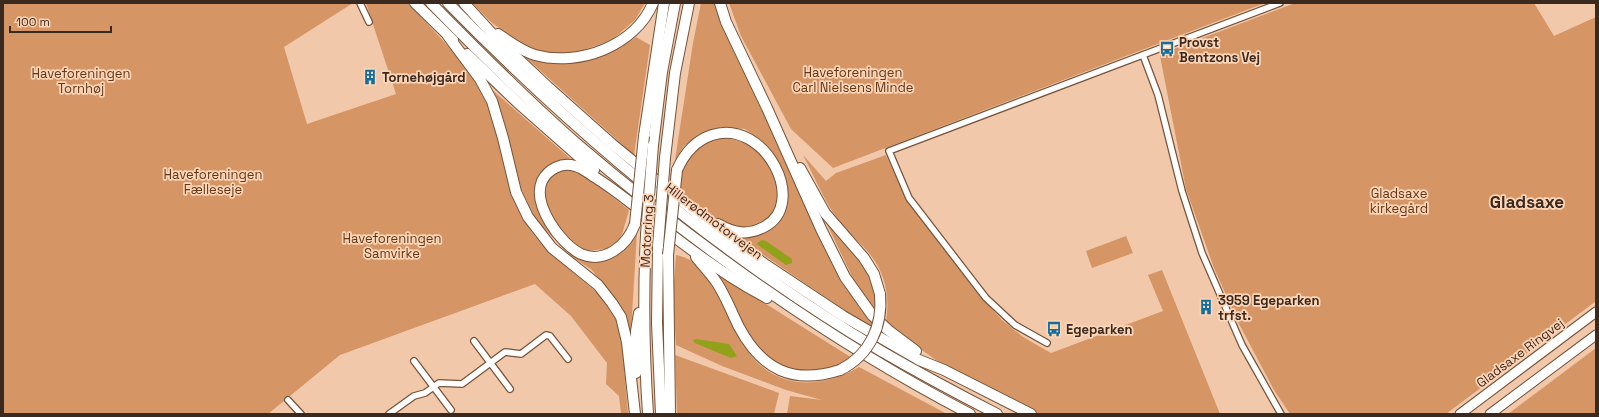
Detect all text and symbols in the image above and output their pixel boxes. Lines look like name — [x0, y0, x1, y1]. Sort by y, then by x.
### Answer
scale bar — [10, 8, 111, 34]
text: 100 m — [16, 14, 50, 30]
place label: Provst Bentzons Vej — [1179, 34, 1260, 66]
bus stop icon: Provst Bentzons Vej — [1158, 40, 1176, 58]
park label: Haveforeningen Carl Nielsens Minde — [792, 64, 914, 96]
park label: Haveforeningen Tornhøj — [32, 65, 130, 97]
building icon: Tornehøjgård — [361, 68, 379, 86]
place label: Tornehøjgård — [382, 69, 466, 86]
park label: Haveforeningen Fælleseje — [164, 166, 262, 198]
street label: Hillerødmotorvejen — [662, 179, 766, 263]
park label: Gladsaxe kirkegård — [1370, 185, 1428, 217]
district label: Gladsaxe — [1490, 191, 1564, 213]
street label: Motorring 3 — [637, 194, 657, 268]
park label: Haveforeningen Samvirke — [343, 230, 441, 262]
place label: 3959 Egeparken trfst. — [1218, 292, 1319, 324]
building icon: 3959 Egeparken trfst. — [1197, 298, 1215, 316]
street label: Gladsaxe Ringvej — [1473, 314, 1567, 392]
bus stop icon: Egeparken — [1045, 320, 1063, 338]
place label: Egeparken — [1066, 321, 1132, 338]

